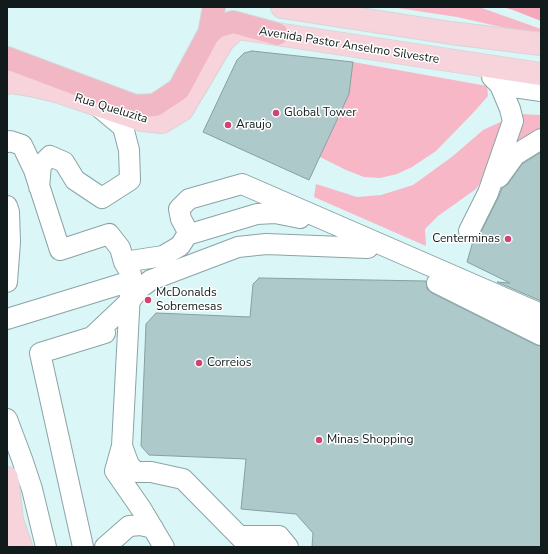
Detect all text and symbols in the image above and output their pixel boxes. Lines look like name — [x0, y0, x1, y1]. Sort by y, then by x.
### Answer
street label: Avenida Pastor Anselmo Silvestre — [258, 25, 440, 67]
street label: Rua Queluzita — [73, 91, 149, 127]
place label: Global Tower — [284, 106, 356, 120]
marker: Global Tower — [271, 108, 281, 118]
place label: Araujo — [236, 118, 272, 132]
marker: Araujo — [223, 120, 233, 130]
place label: Centerminas — [432, 232, 500, 246]
marker: Centerminas — [503, 234, 513, 244]
place label: McDonalds Sobremesas — [156, 286, 222, 314]
marker: McDonalds Sobremesas — [143, 295, 153, 305]
place label: Correios — [207, 356, 251, 370]
marker: Correios — [194, 358, 204, 368]
place label: Minas Shopping — [327, 433, 414, 447]
marker: Minas Shopping — [314, 435, 324, 445]

